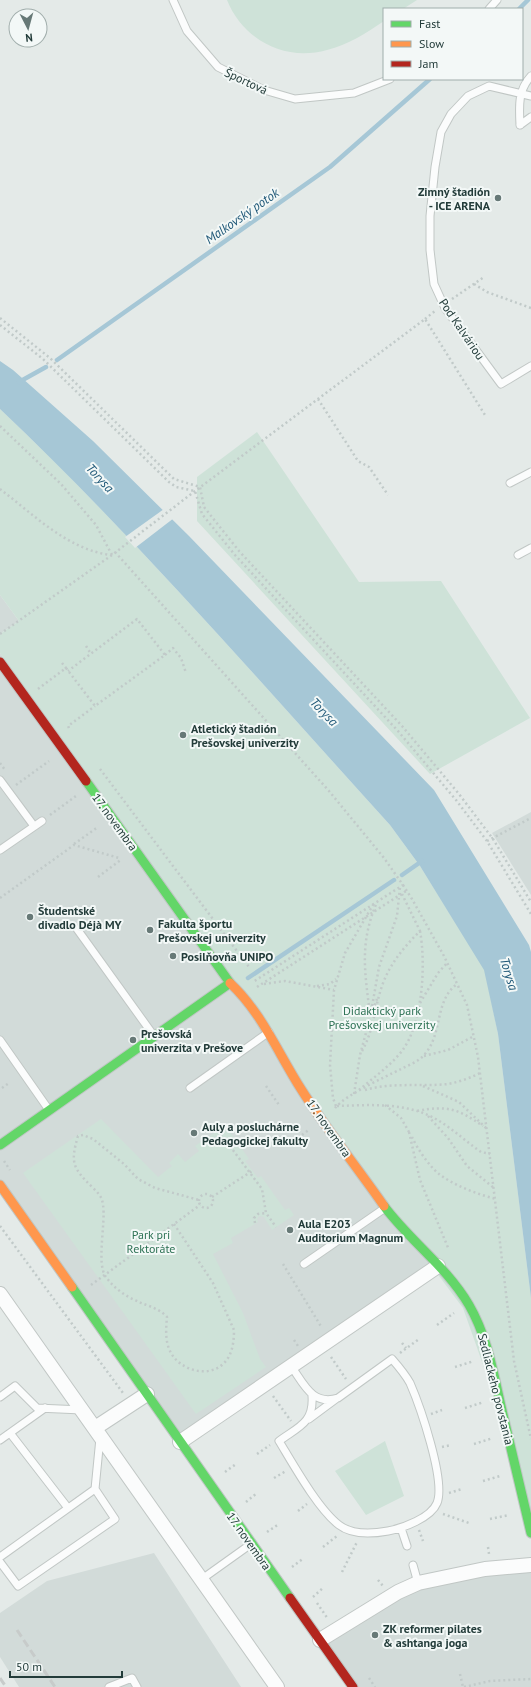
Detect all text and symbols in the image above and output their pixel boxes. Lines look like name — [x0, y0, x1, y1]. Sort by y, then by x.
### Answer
north arrow — [8, 8, 48, 48]
legend — [383, 8, 523, 80]
text: Fast — [419, 16, 440, 31]
text: N — [25, 31, 33, 45]
text: Slow — [419, 36, 444, 51]
text: Jam — [418, 56, 438, 71]
street label: Športová — [222, 65, 270, 97]
water label: Malkovský potok — [202, 184, 283, 248]
place label: Zimný štadión - ICE ARENA — [418, 184, 491, 213]
marker: Zimný štadión - ICE ARENA — [493, 193, 503, 203]
street label: Pod Kalváriou — [436, 295, 488, 363]
water label: Torysa — [82, 460, 118, 496]
water label: Torysa — [306, 694, 342, 730]
place label: Atletický štadión Prešovskej univerzity — [191, 721, 299, 750]
marker: Atletický štadión Prešovskej univerzity — [178, 730, 188, 740]
street label: 17. novembra — [89, 790, 141, 854]
place label: Študentské divadlo Déjà MY — [38, 903, 123, 932]
marker: Študentské divadlo Déjà MY — [25, 912, 35, 922]
place label: Fakulta športu Prešovskej univerzity — [158, 916, 266, 945]
marker: Fakulta športu Prešovskej univerzity — [145, 925, 155, 935]
place label: Posilňovňa UNIPO — [181, 949, 273, 964]
marker: Posilňovňa UNIPO — [168, 951, 178, 961]
water label: Torysa — [496, 956, 522, 993]
park label: Didaktický park Prešovskej univerzity — [328, 1003, 436, 1032]
place label: Prešovská univerzita v Prešove — [141, 1026, 243, 1055]
marker: Prešovská univerzita v Prešove — [128, 1035, 138, 1045]
street label: 17. novembra — [304, 1096, 355, 1160]
place label: Auly a posluchárne Pedagogickej fakulty — [202, 1119, 308, 1148]
marker: Auly a posluchárne Pedagogickej fakulty — [189, 1128, 199, 1138]
place label: Aula E203 Auditorium Magnum — [298, 1216, 404, 1245]
marker: Aula E203 Auditorium Magnum — [285, 1225, 295, 1235]
park label: Park pri Rektoráte — [127, 1227, 175, 1256]
street label: Sedliackeho povstania — [475, 1332, 517, 1446]
street label: 17. novembra — [224, 1509, 275, 1573]
place label: ZK reformer pilates & ashtanga joga — [383, 1621, 482, 1650]
marker: ZK reformer pilates & ashtanga joga — [370, 1630, 380, 1640]
scale bar — [10, 1653, 122, 1679]
text: 50 m — [16, 1659, 42, 1674]

